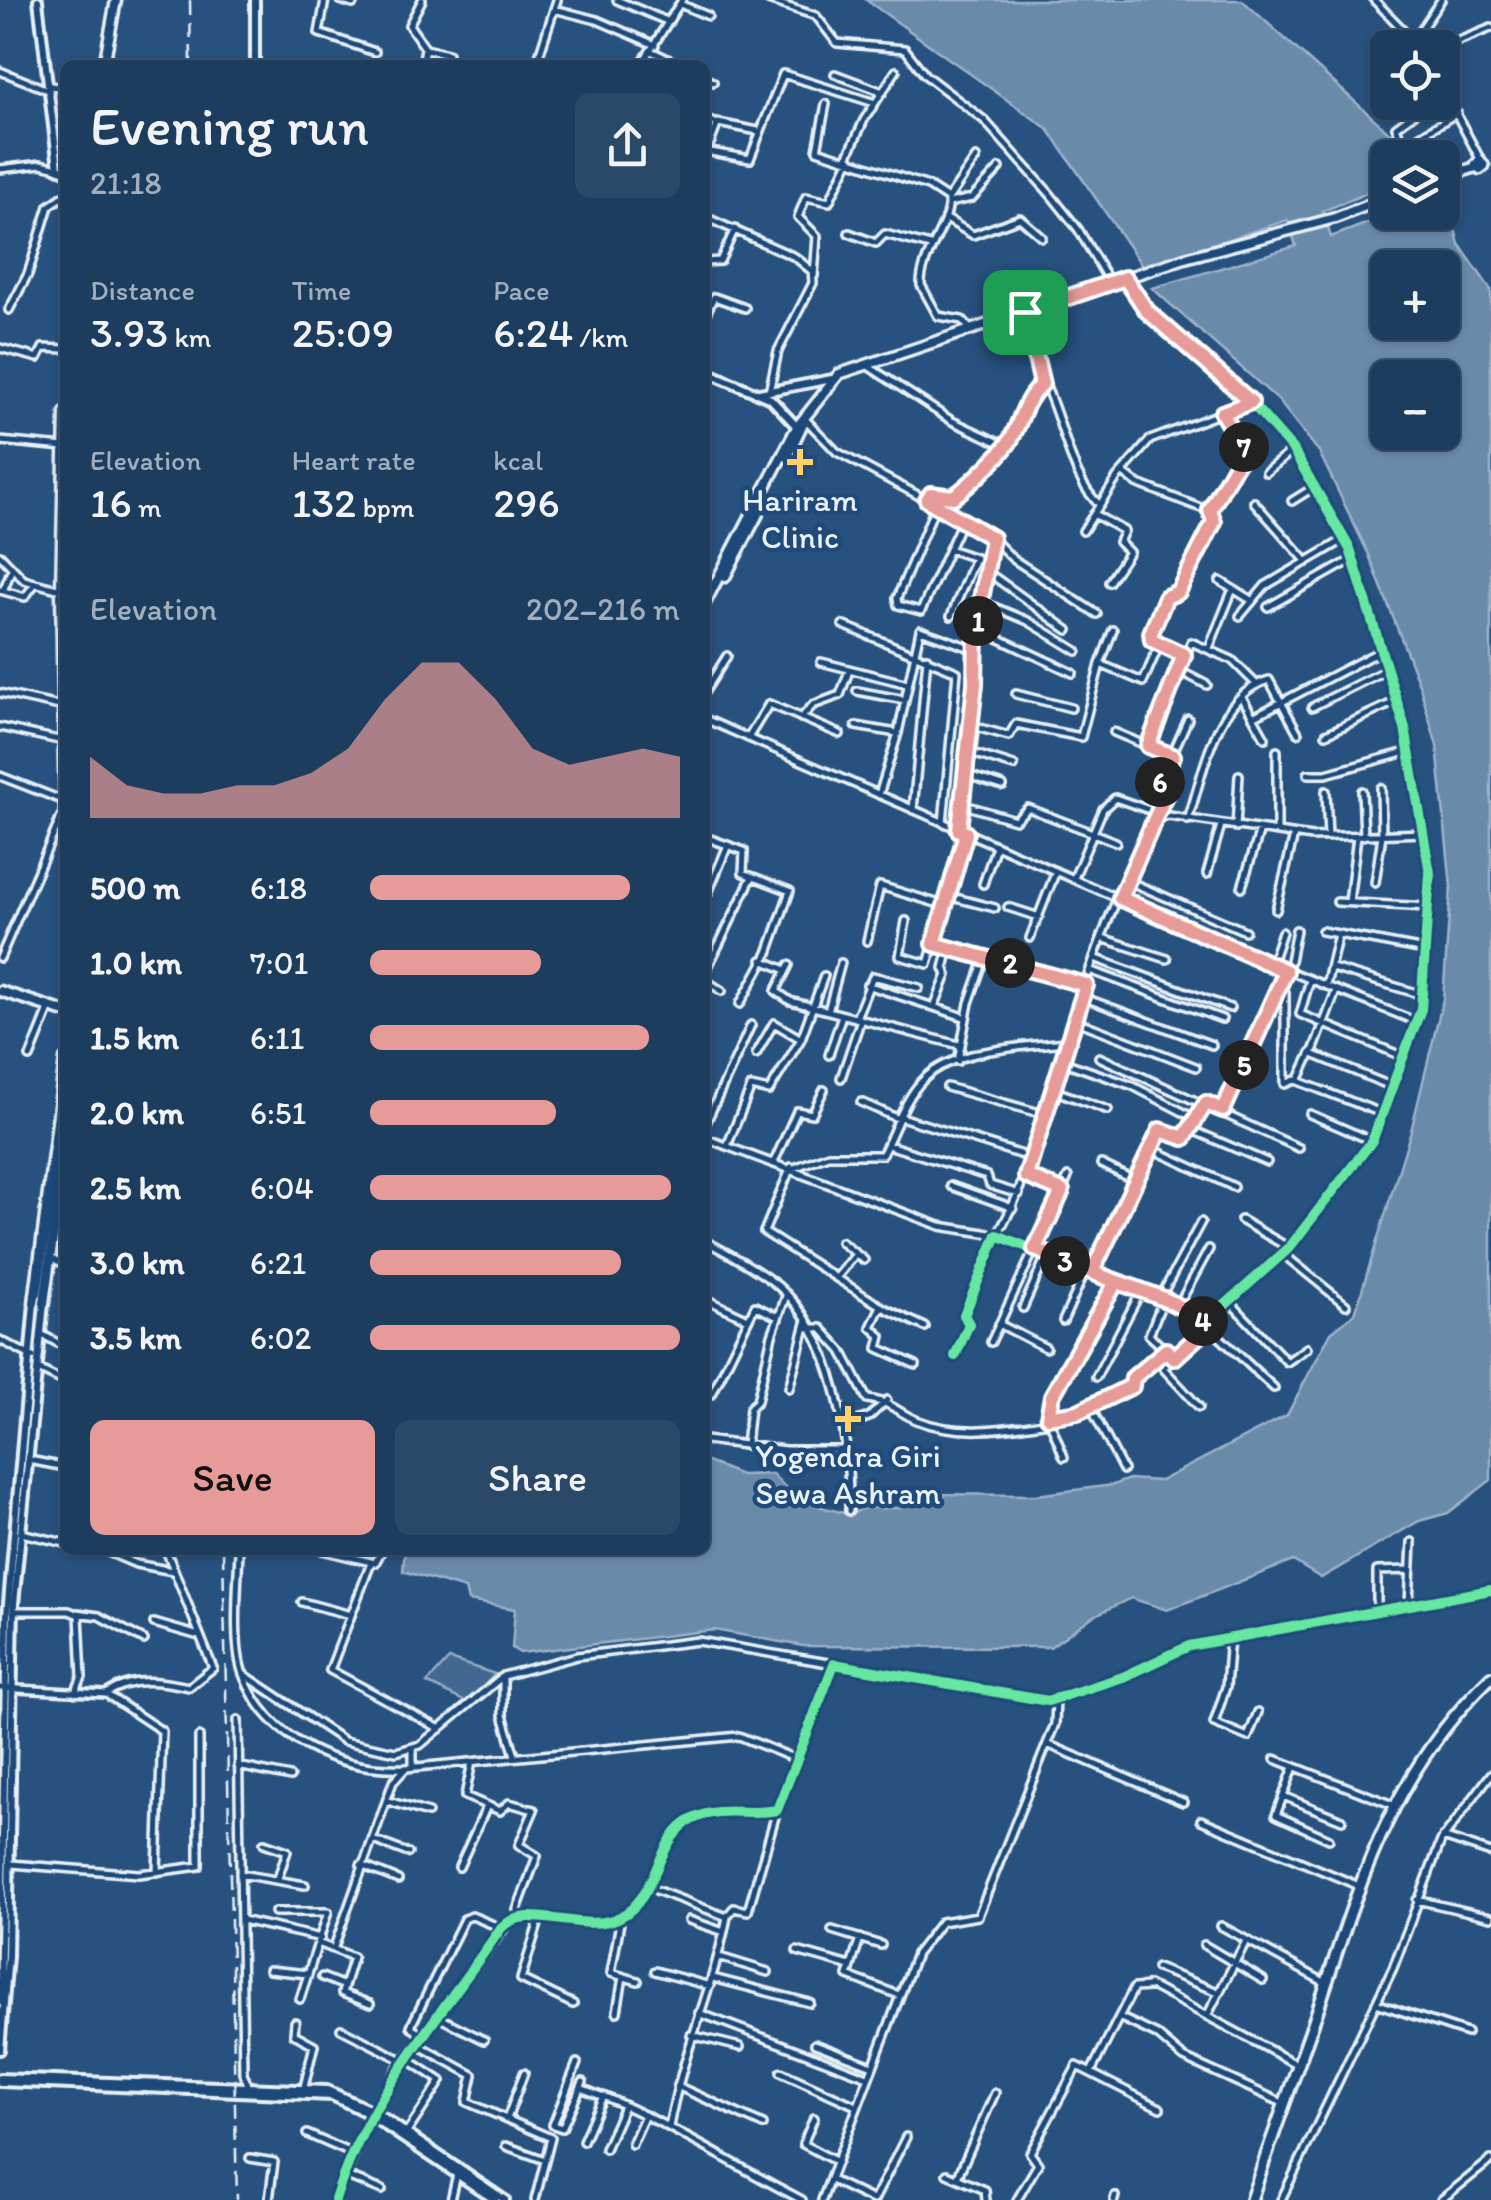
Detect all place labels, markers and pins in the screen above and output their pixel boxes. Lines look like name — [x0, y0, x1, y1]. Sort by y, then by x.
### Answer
pin — [983, 270, 1068, 355]
pin: 7 — [1219, 422, 1269, 472]
marker: Hariram Clinic — [787, 449, 813, 475]
place label: Hariram Clinic — [742, 481, 858, 556]
pin: 1 — [953, 596, 1003, 646]
pin: 6 — [1135, 757, 1185, 807]
pin: 2 — [985, 938, 1035, 988]
pin: 5 — [1219, 1040, 1269, 1090]
pin: 3 — [1040, 1236, 1090, 1286]
pin: 4 — [1178, 1296, 1228, 1346]
marker: Yogendra Giri Sewa Ashram — [835, 1406, 861, 1432]
place label: Yogendra Giri Sewa Ashram — [755, 1437, 941, 1512]

